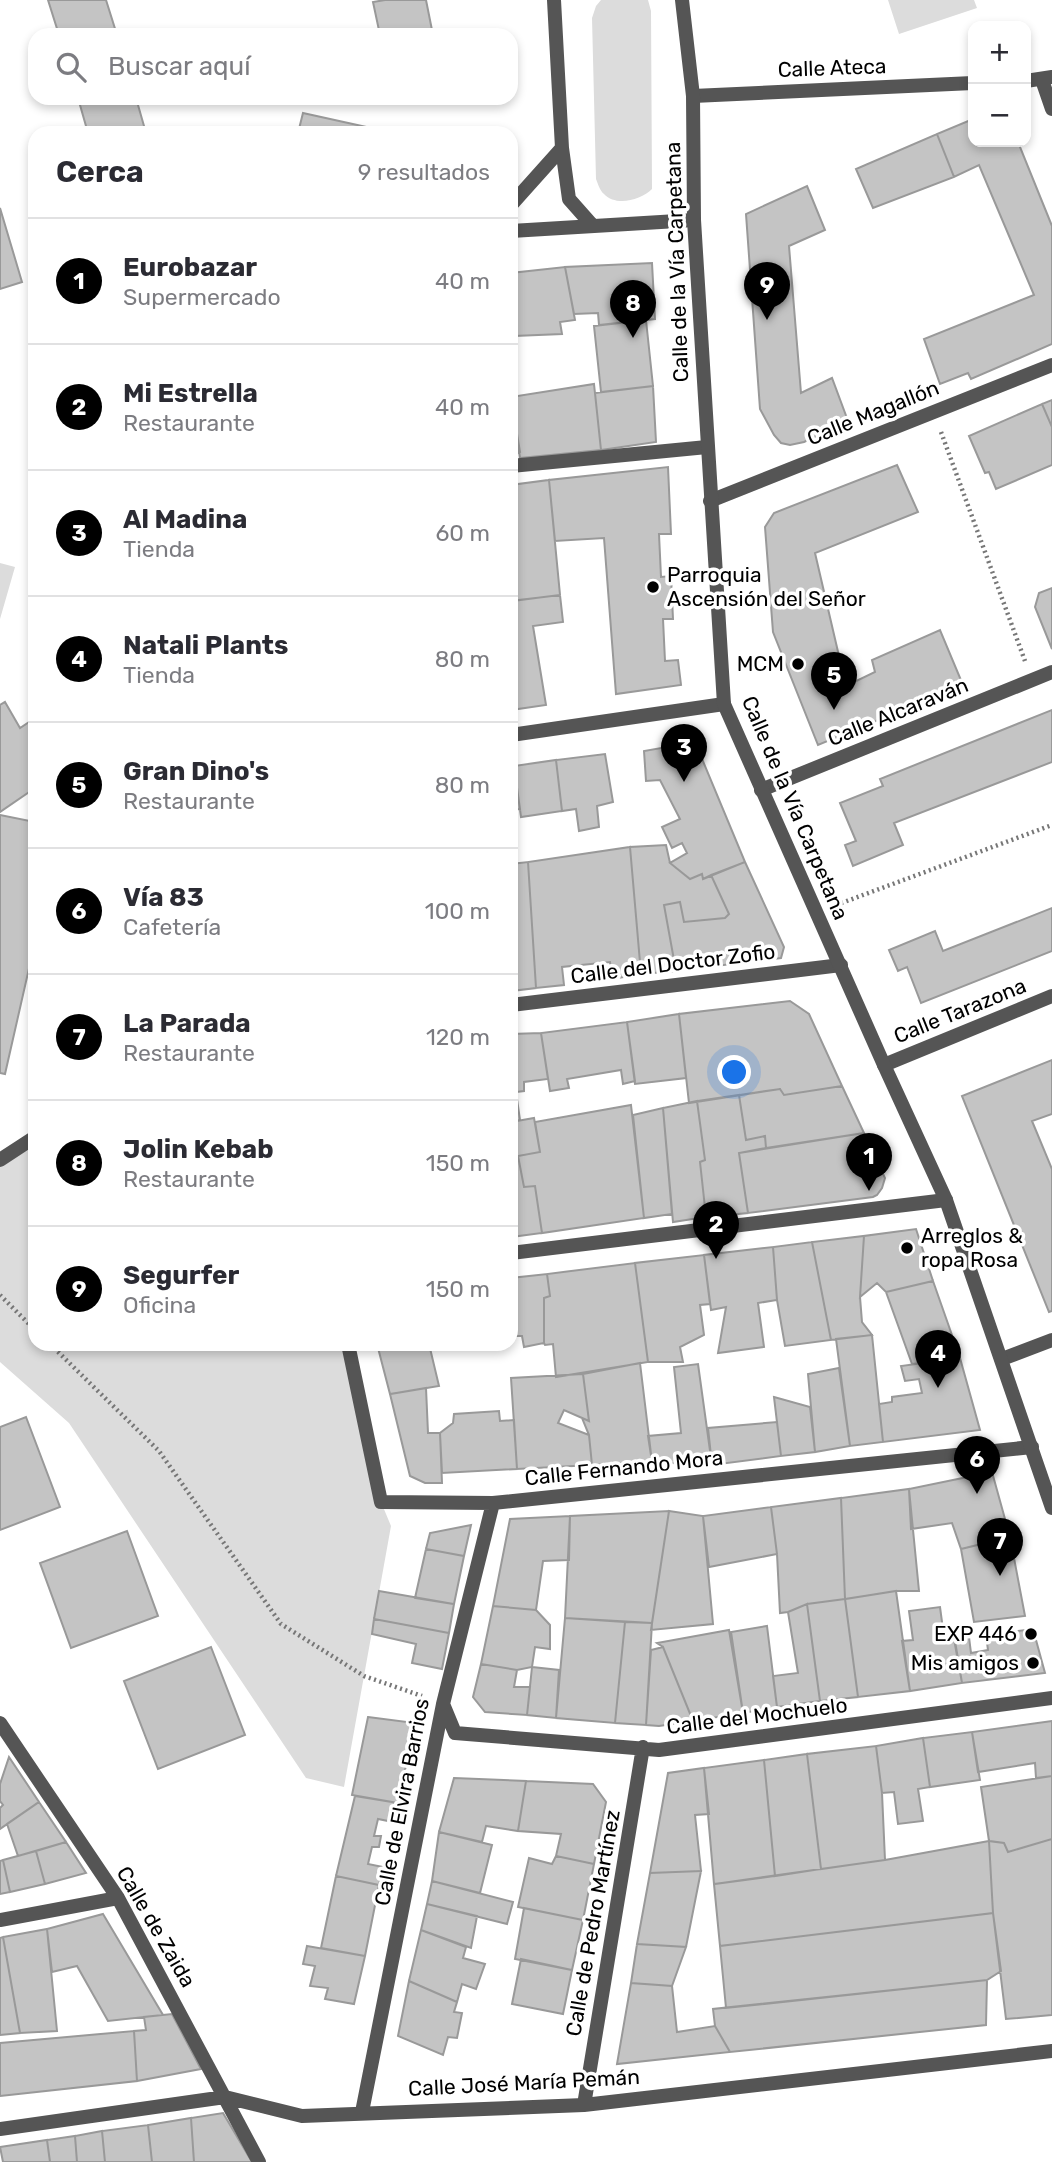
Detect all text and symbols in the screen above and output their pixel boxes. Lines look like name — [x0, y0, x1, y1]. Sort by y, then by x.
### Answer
map controls — [968, 21, 1031, 147]
button: + — [968, 21, 1031, 84]
search box — [28, 28, 518, 105]
icon: search — [52, 48, 90, 86]
text: Buscar aquí — [108, 51, 250, 82]
street label: Calle Ateca — [777, 53, 887, 82]
button: − — [968, 84, 1031, 147]
street label: Calle de la Vía Carpetana — [660, 141, 693, 383]
text: Cerca — [56, 154, 144, 190]
text: 9 resultados — [358, 158, 490, 186]
text: Eurobazar — [123, 252, 257, 283]
pin: 9 — [744, 262, 790, 320]
text: 1 — [73, 267, 85, 295]
text: 40 m — [435, 267, 490, 295]
pin: 8 — [610, 280, 656, 338]
text: Supermercado — [123, 283, 281, 311]
street label: Calle Magallón — [803, 375, 942, 450]
text: Mi Estrella — [123, 378, 258, 409]
text: 2 — [72, 393, 86, 421]
text: 40 m — [435, 393, 490, 421]
text: Restaurante — [123, 409, 255, 437]
text: Al Madina — [123, 504, 247, 535]
text: 3 — [71, 519, 87, 547]
text: 60 m — [435, 519, 490, 547]
text: Tienda — [123, 535, 195, 563]
place label: Parroquia Ascensión del Señor — [667, 562, 866, 611]
marker: Parroquia Ascensión del Señor — [645, 579, 661, 595]
text: Natali Plants — [123, 630, 288, 661]
text: 4 — [71, 645, 87, 673]
text: 80 m — [435, 645, 490, 673]
place label: MCM — [737, 651, 784, 676]
pin: 5 — [811, 652, 857, 710]
marker: MCM — [790, 656, 806, 672]
text: Tienda — [123, 661, 195, 689]
street label: Calle Alcaraván — [824, 672, 972, 751]
street label: Calle de la Vía Carpetana — [737, 692, 854, 923]
pin: 3 — [661, 724, 707, 782]
text: Gran Dino's — [123, 756, 269, 787]
text: 5 — [72, 771, 86, 799]
text: 80 m — [435, 771, 490, 799]
text: Restaurante — [123, 787, 255, 815]
text: Vía 83 — [123, 882, 204, 913]
text: 6 — [72, 897, 86, 925]
text: 100 m — [425, 897, 490, 925]
text: Cafetería — [123, 913, 221, 941]
street label: Calle del Doctor Zofio — [569, 939, 777, 988]
street label: Calle Tarazona — [890, 973, 1030, 1048]
text: La Parada — [123, 1008, 251, 1039]
text: 7 — [72, 1023, 86, 1051]
text: 120 m — [426, 1023, 490, 1051]
text: Restaurante — [123, 1039, 255, 1067]
your location — [717, 1055, 751, 1089]
pin: 1 — [846, 1133, 892, 1191]
text: Jolin Kebab — [123, 1134, 274, 1165]
text: 8 — [71, 1149, 87, 1177]
text: 150 m — [426, 1149, 490, 1177]
text: Restaurante — [123, 1165, 255, 1193]
pin: 2 — [693, 1201, 739, 1259]
place label: Arreglos & ropa Rosa — [921, 1223, 1023, 1272]
marker: Arreglos & ropa Rosa — [899, 1240, 915, 1256]
text: Segurfer — [123, 1260, 239, 1291]
text: 9 — [72, 1275, 86, 1303]
text: 150 m — [426, 1275, 490, 1303]
text: Oficina — [123, 1291, 196, 1319]
pin: 4 — [915, 1330, 961, 1388]
pin: 6 — [954, 1436, 1000, 1494]
street label: Calle Fernando Mora — [524, 1445, 724, 1490]
pin: 7 — [977, 1518, 1023, 1576]
place label: EXP 446 — [934, 1621, 1017, 1646]
marker: EXP 446 — [1023, 1626, 1039, 1642]
place label: Mis amigos — [911, 1650, 1019, 1675]
marker: Mis amigos — [1025, 1655, 1041, 1671]
street label: Calle del Mochuelo — [665, 1692, 849, 1739]
street label: Calle de Elvira Barrios — [369, 1696, 434, 1908]
street label: Calle de Pedro Martínez — [560, 1808, 625, 2038]
street label: Calle de Zaida — [112, 1862, 201, 1992]
street label: Calle José María Pemán — [408, 2064, 640, 2101]

